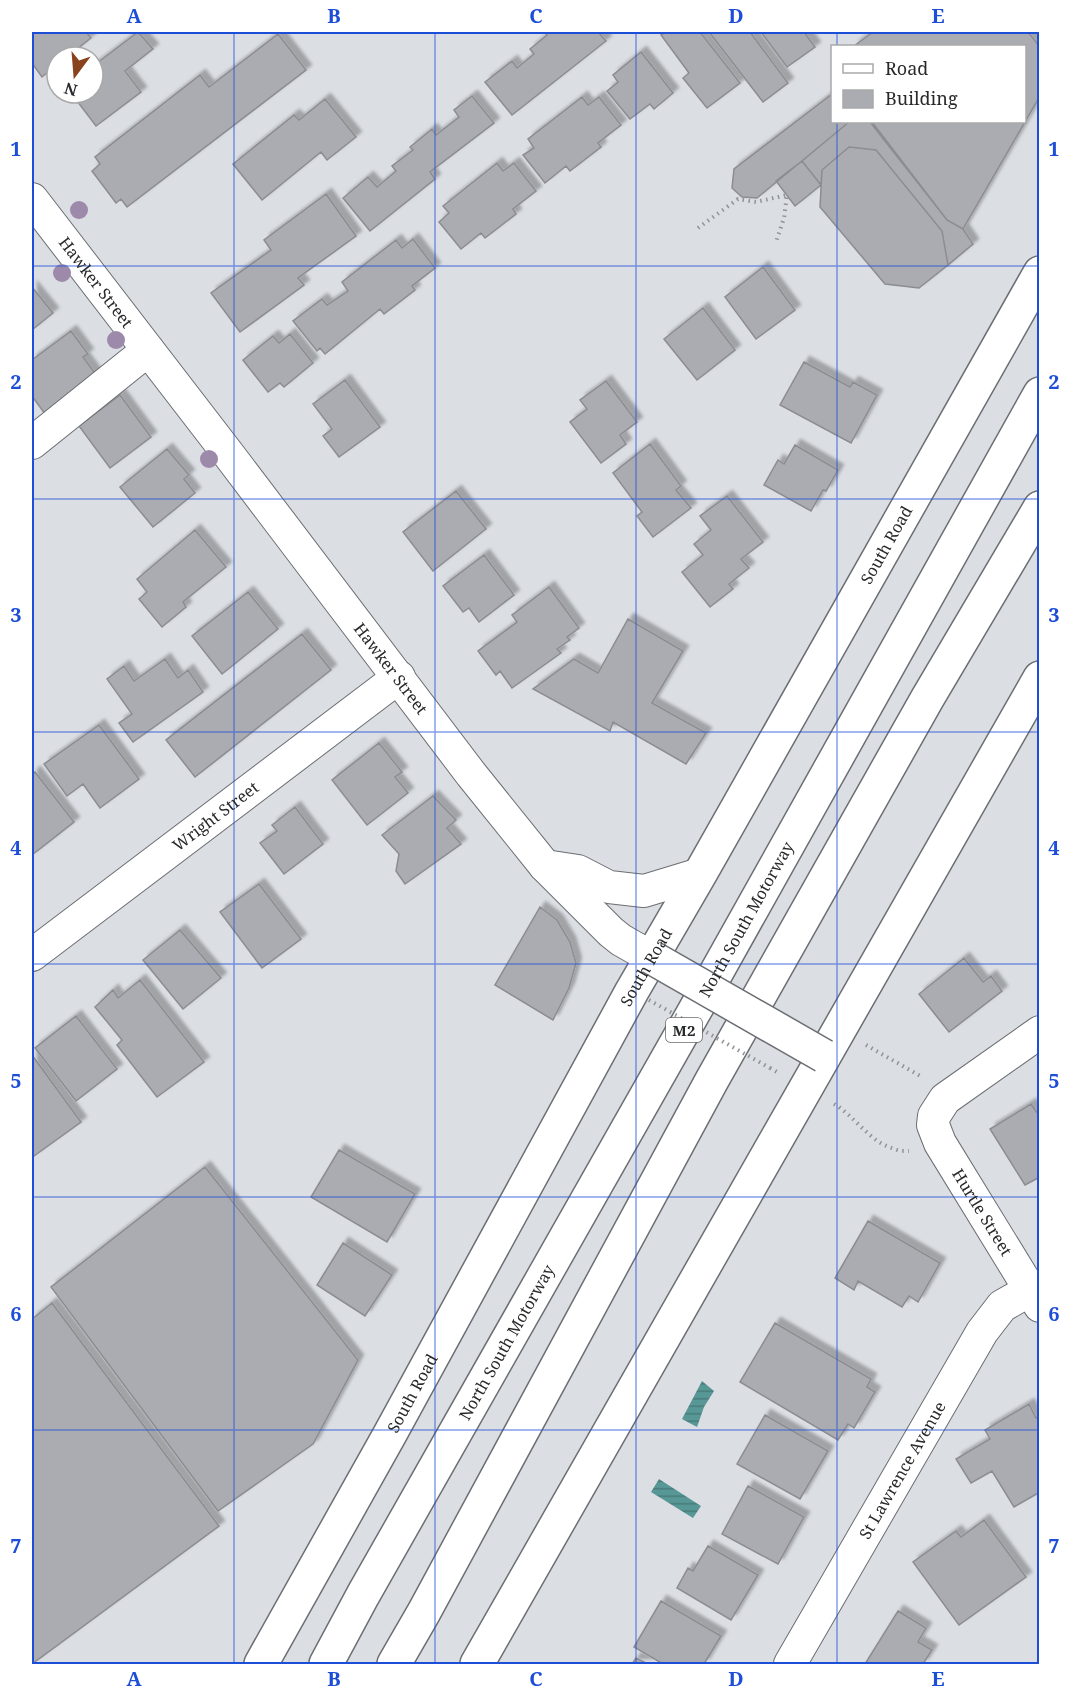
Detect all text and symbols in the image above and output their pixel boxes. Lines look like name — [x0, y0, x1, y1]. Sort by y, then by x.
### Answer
text: A — [126, 2, 142, 29]
text: B — [327, 2, 341, 29]
text: C — [529, 2, 543, 29]
text: D — [728, 2, 744, 29]
text: E — [931, 2, 945, 29]
north arrow — [45, 45, 105, 105]
legend — [831, 45, 1026, 123]
text: Road — [885, 56, 928, 80]
text: N — [61, 77, 80, 102]
text: Building — [885, 86, 958, 110]
text: 1 — [10, 135, 22, 162]
text: 1 — [1048, 135, 1060, 162]
street label: Hawker Street — [54, 232, 138, 333]
text: 2 — [10, 368, 22, 395]
text: 2 — [1048, 368, 1060, 395]
street label: South Road — [855, 502, 917, 588]
text: 3 — [10, 601, 22, 628]
text: 3 — [1048, 601, 1060, 628]
street label: Hawker Street — [349, 618, 433, 719]
street label: Wright Street — [168, 776, 263, 856]
text: 4 — [10, 834, 22, 861]
text: 4 — [1048, 834, 1060, 861]
street label: North South Motorway — [694, 837, 799, 1001]
street label: South Road — [615, 924, 677, 1010]
road number: M2 — [666, 1018, 702, 1042]
text: 5 — [10, 1067, 22, 1094]
text: 5 — [1048, 1067, 1060, 1094]
street label: Hurtle Street — [947, 1164, 1018, 1260]
street label: North South Motorway — [454, 1260, 560, 1424]
text: 6 — [10, 1300, 22, 1327]
text: 6 — [1048, 1300, 1060, 1327]
street label: South Road — [382, 1350, 443, 1437]
street label: St Lawrence Avenue — [854, 1397, 951, 1543]
text: 7 — [10, 1532, 22, 1559]
text: 7 — [1048, 1532, 1060, 1559]
text: A — [126, 1665, 142, 1692]
text: B — [327, 1665, 341, 1692]
text: C — [529, 1665, 543, 1692]
text: D — [728, 1665, 744, 1692]
text: E — [931, 1665, 945, 1692]

